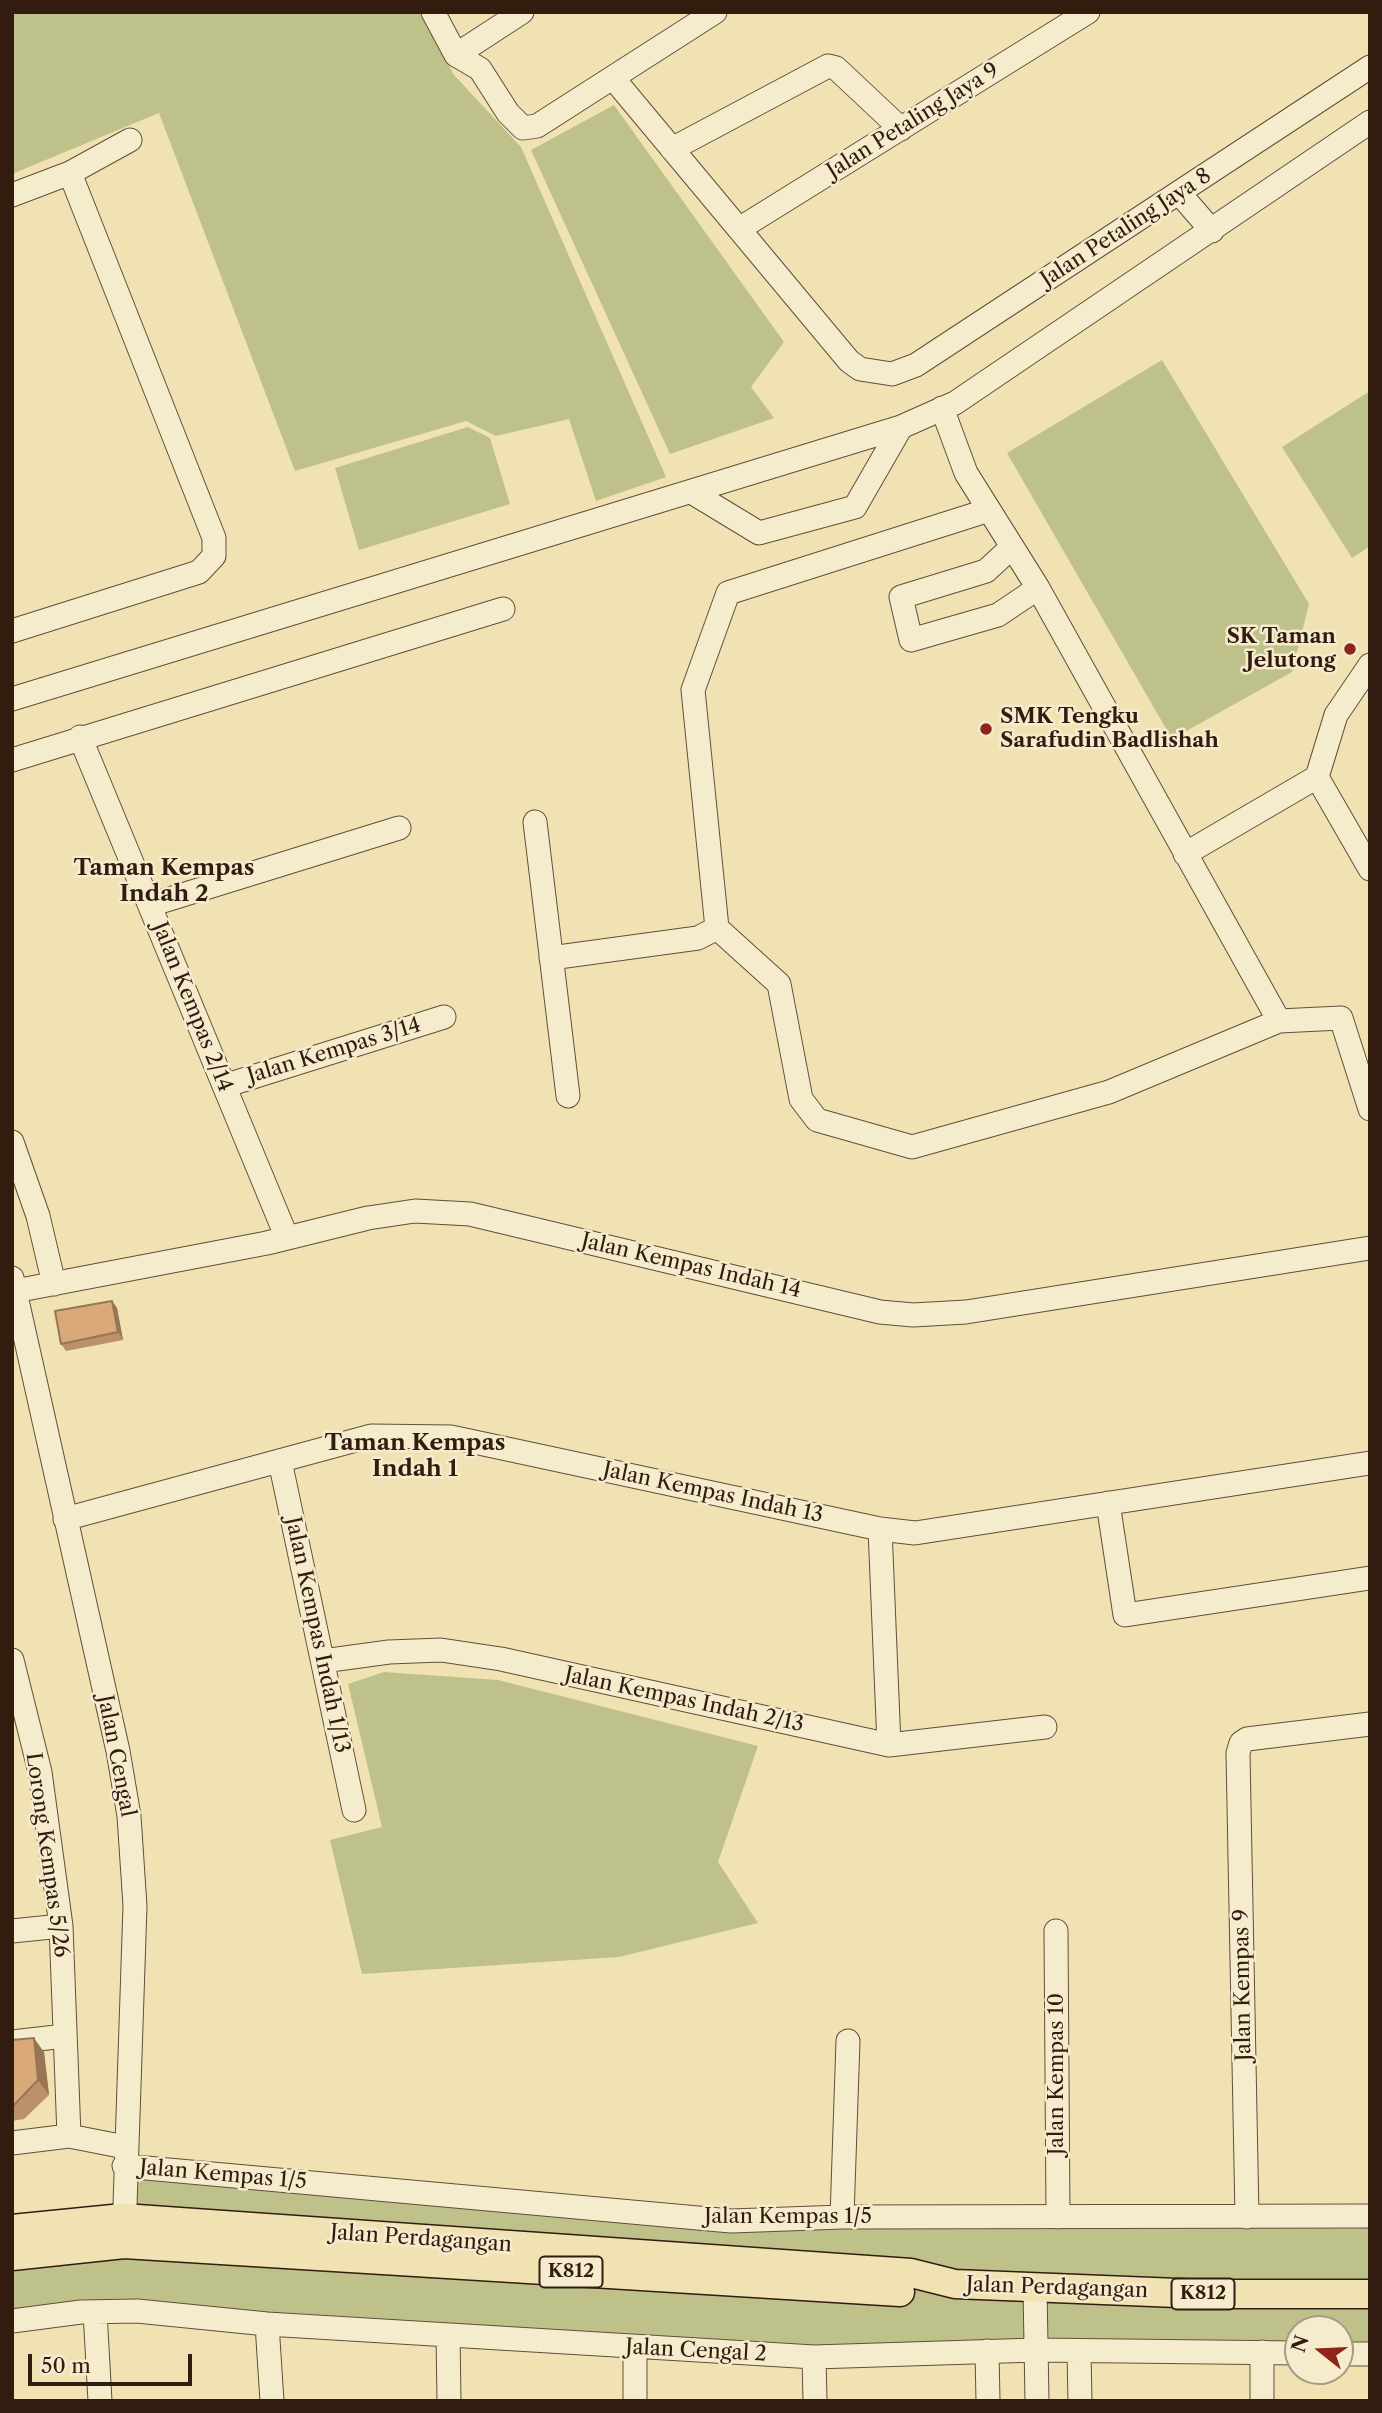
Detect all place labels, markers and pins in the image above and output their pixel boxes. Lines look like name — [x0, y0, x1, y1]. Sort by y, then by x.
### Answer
place label: SK Taman Jelutong — [1226, 624, 1336, 674]
marker: SK Taman Jelutong — [1342, 641, 1358, 657]
place label: SMK Tengku Sarafudin Badlishah — [1000, 704, 1219, 754]
marker: SMK Tengku Sarafudin Badlishah — [978, 721, 994, 737]

